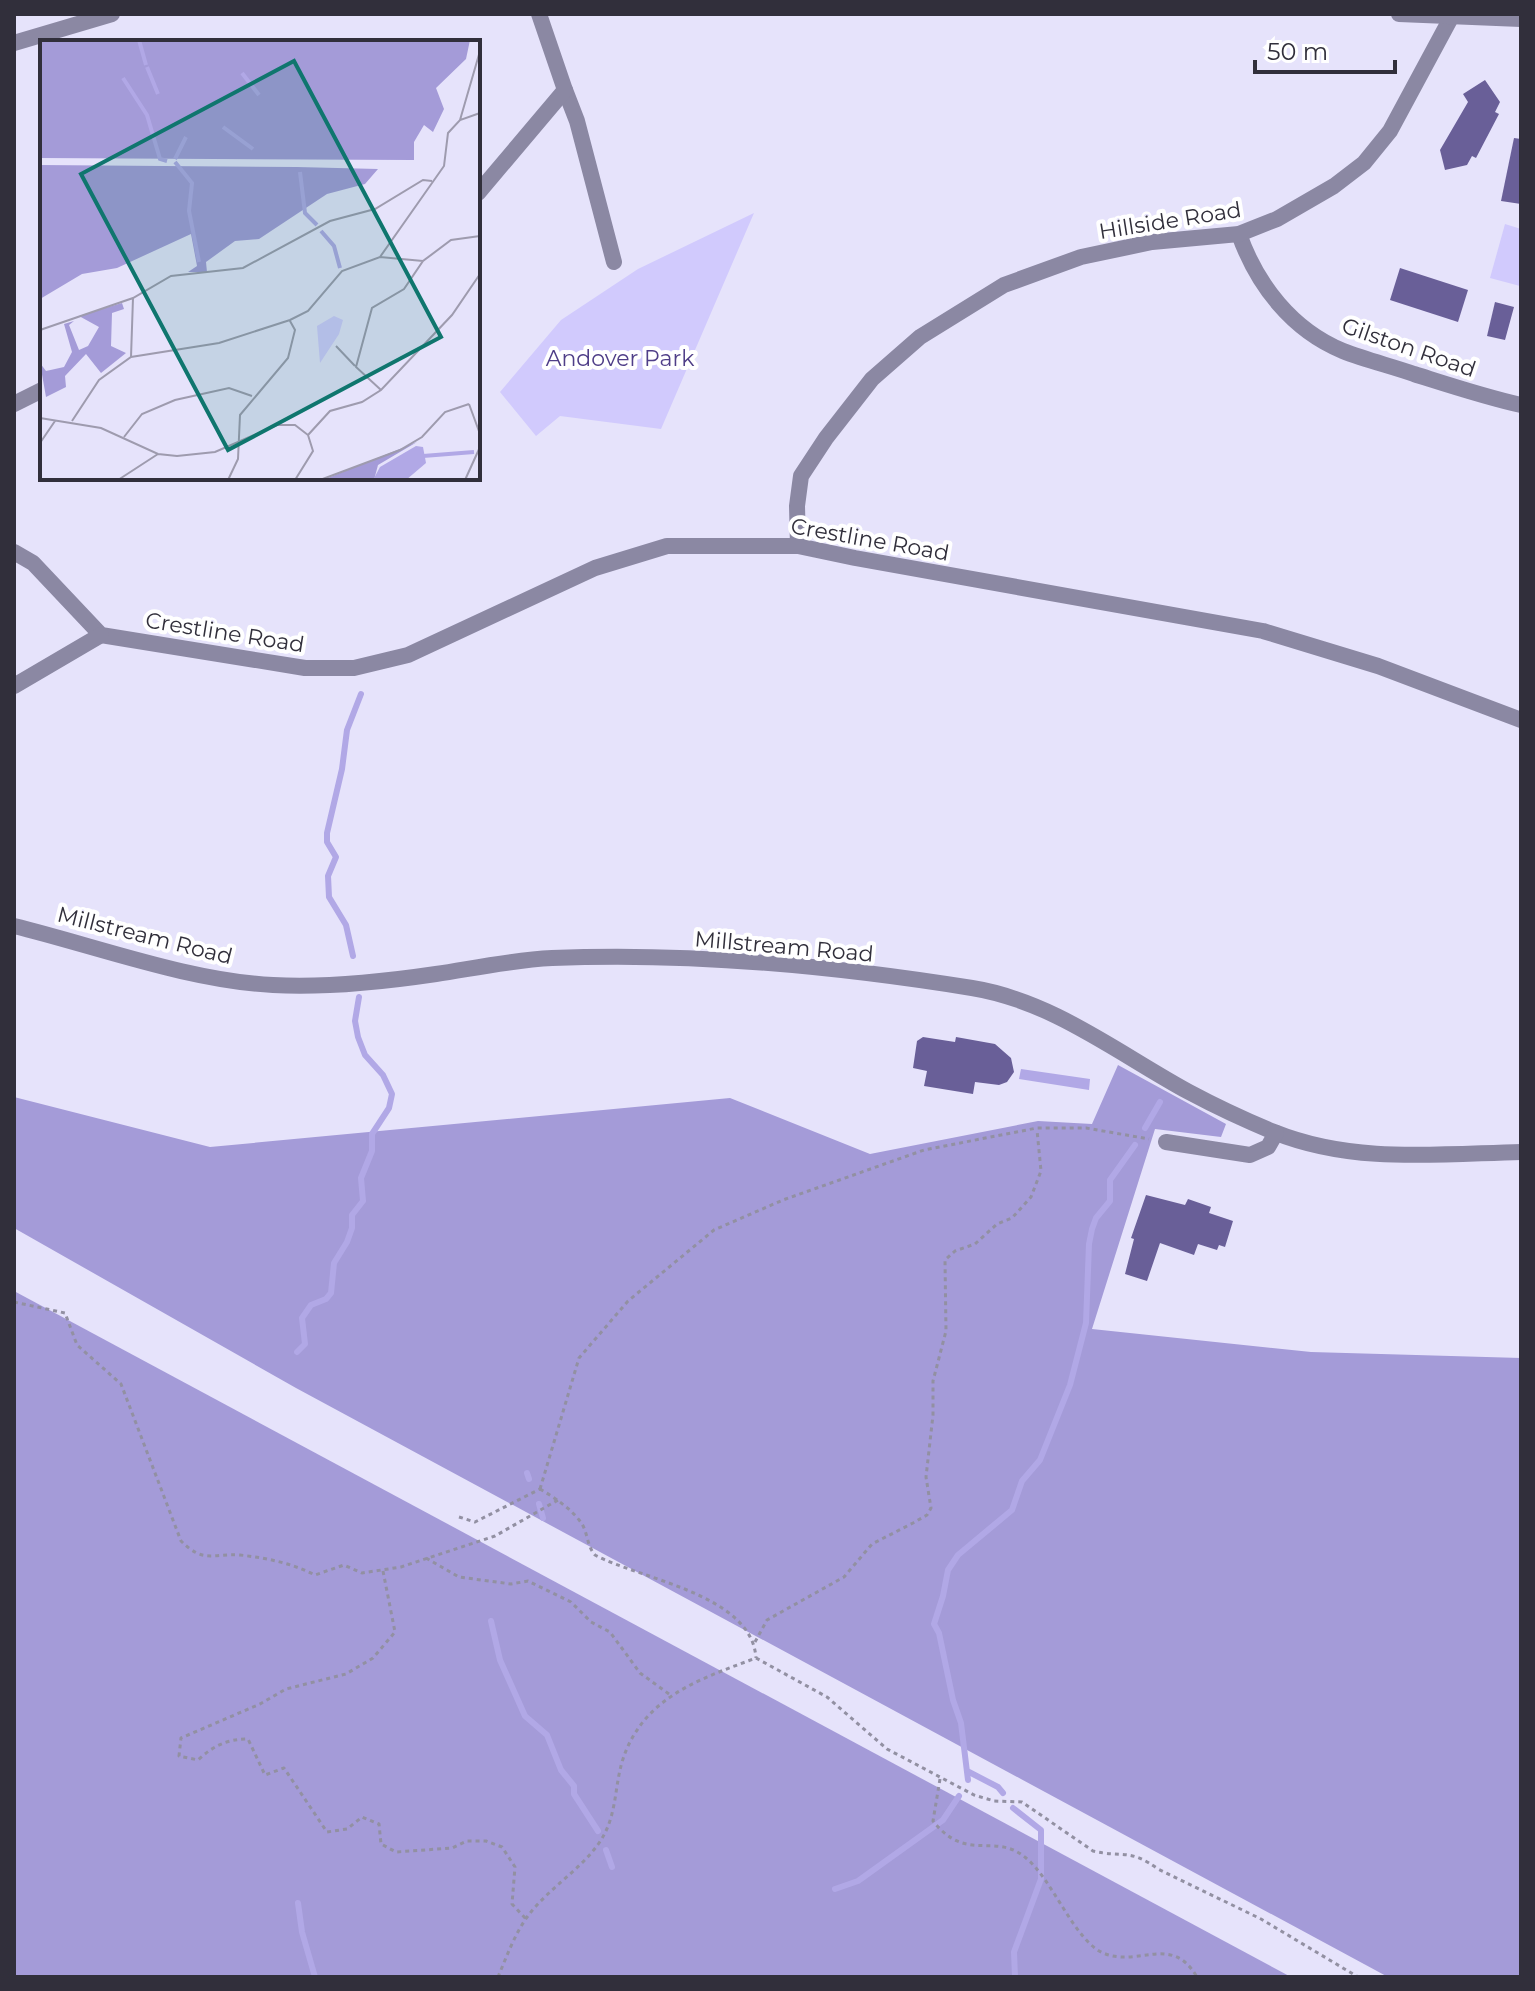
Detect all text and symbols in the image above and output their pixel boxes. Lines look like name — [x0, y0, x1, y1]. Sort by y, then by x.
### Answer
scale bar — [1255, 24, 1395, 74]
text: 50 m — [1267, 37, 1328, 66]
inset map — [40, 40, 480, 480]
street label: Hillside Road — [1097, 196, 1243, 245]
street label: Gilston Road — [1338, 312, 1479, 383]
park label: Andover Park — [546, 345, 695, 372]
street label: Crestline Road — [789, 512, 951, 567]
street label: Crestline Road — [144, 607, 306, 658]
street label: Millstream Road — [55, 901, 235, 970]
street label: Millstream Road — [693, 925, 875, 968]

